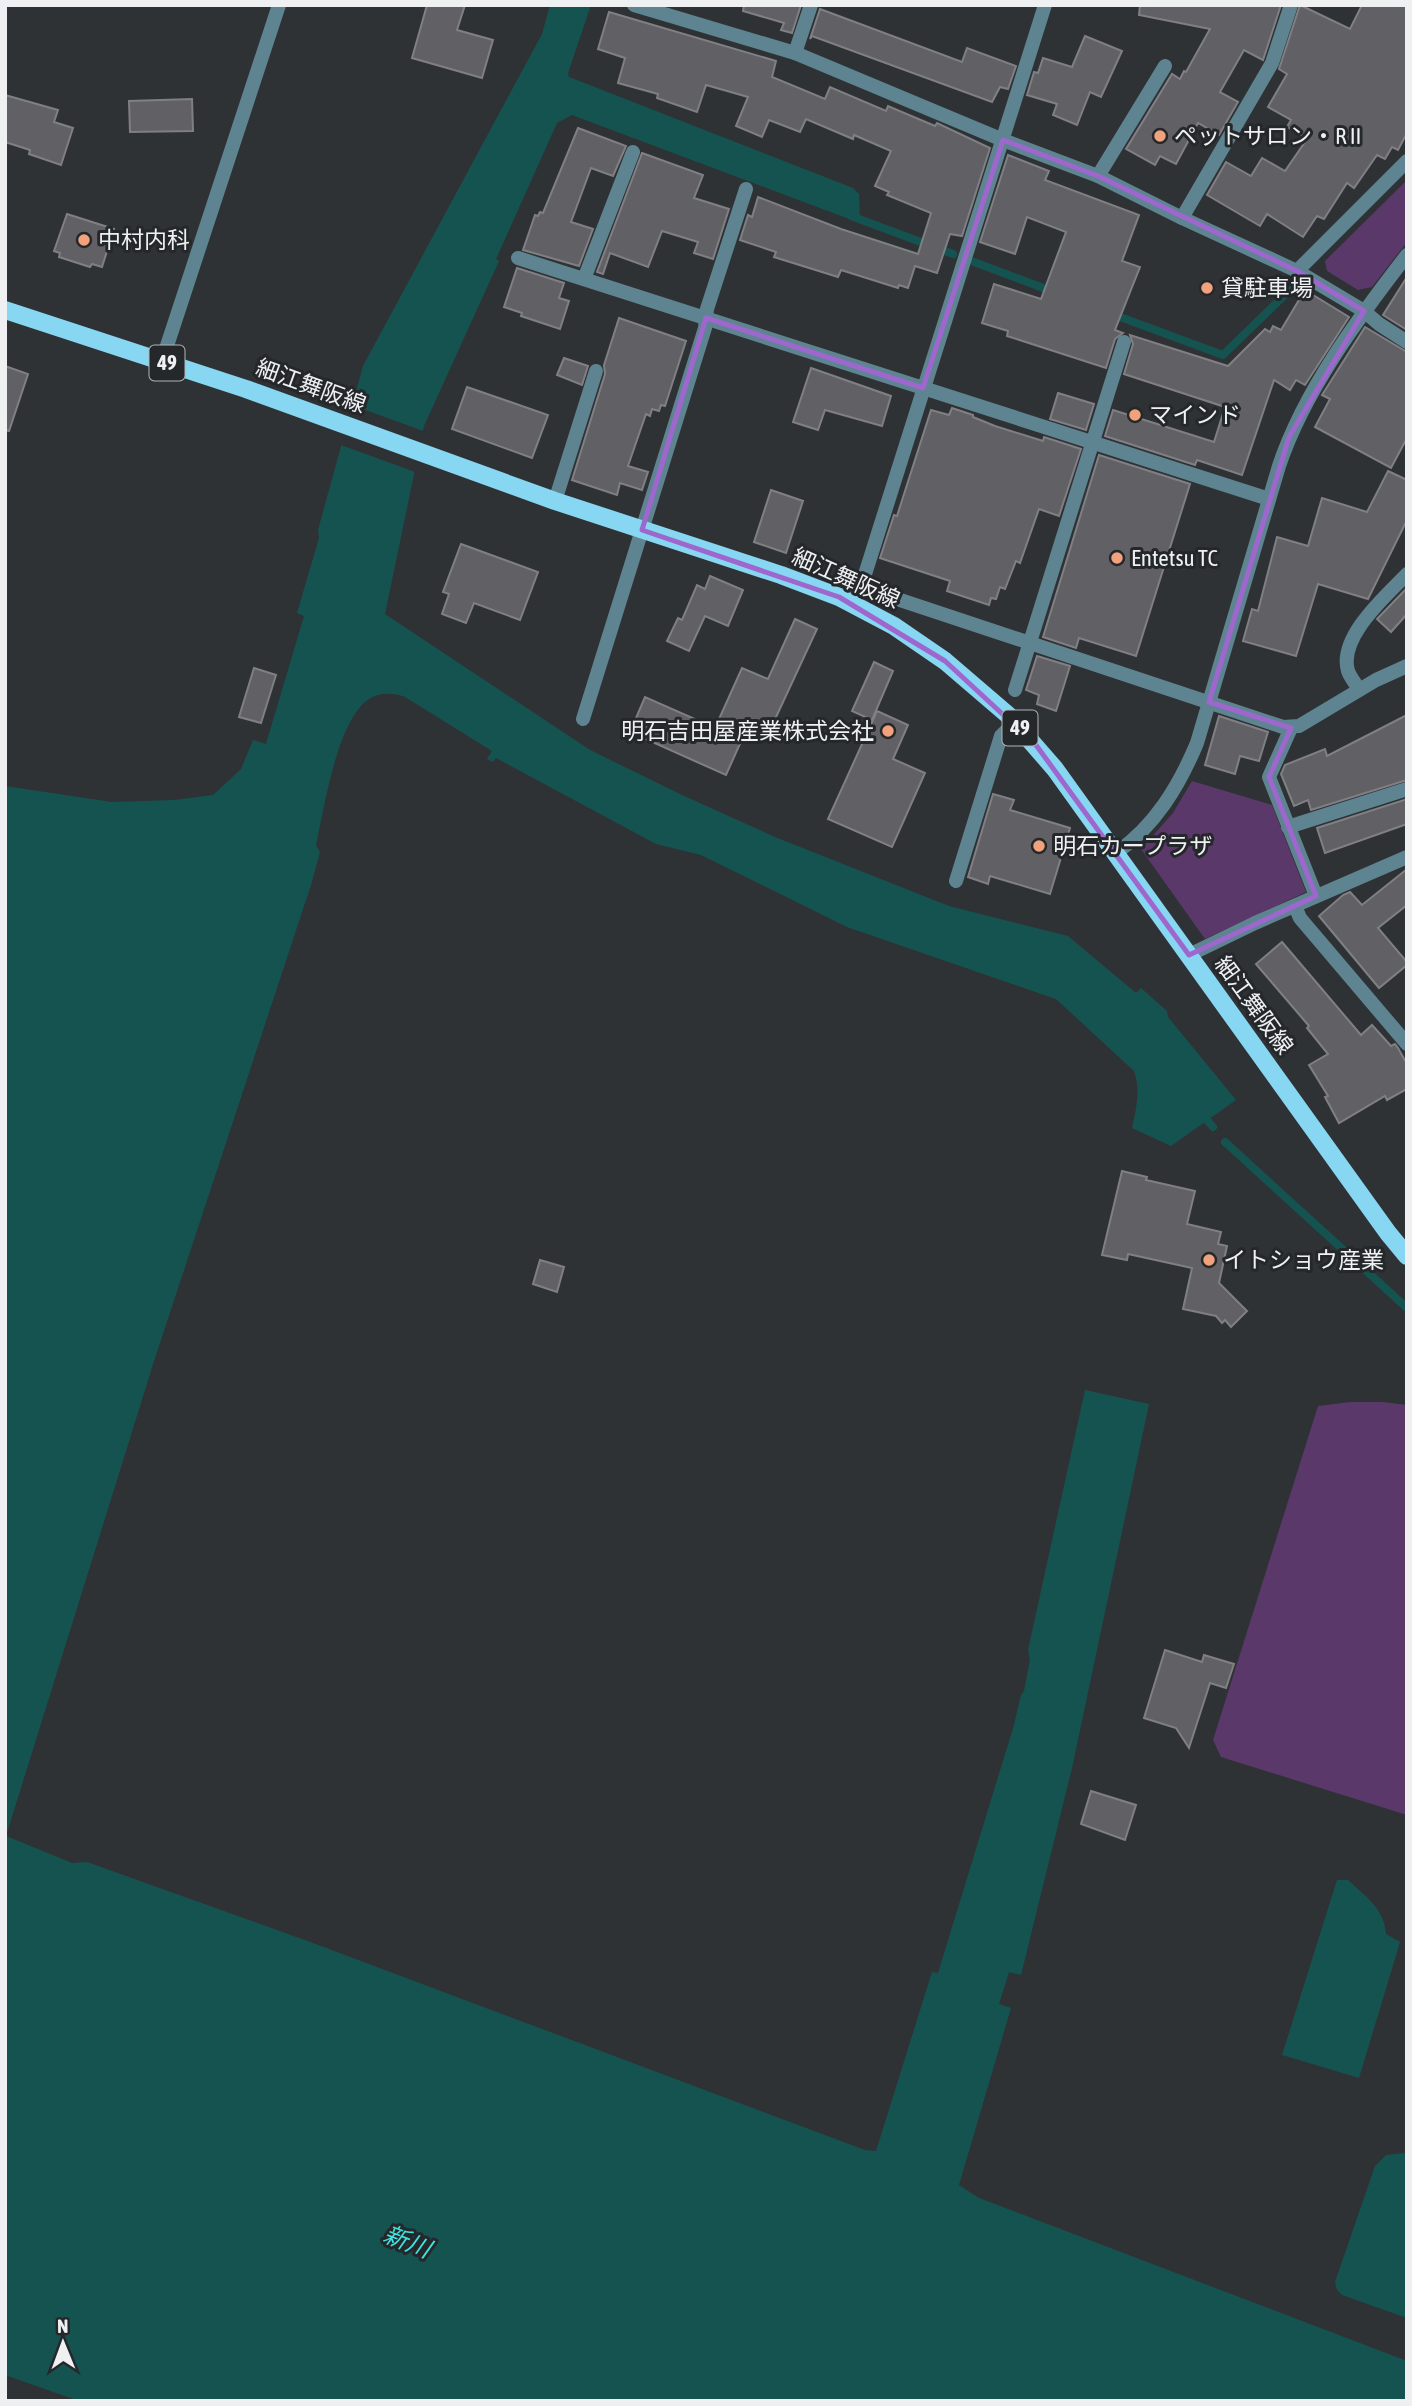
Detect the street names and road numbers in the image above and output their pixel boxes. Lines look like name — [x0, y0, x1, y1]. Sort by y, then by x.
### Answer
road number: 49 — [150, 346, 184, 380]
street label: 細江舞阪線 — [253, 354, 369, 418]
street label: 細江舞阪線 — [788, 543, 904, 613]
road number: 49 — [1002, 710, 1038, 746]
street label: 細江舞阪線 — [1210, 951, 1298, 1059]

